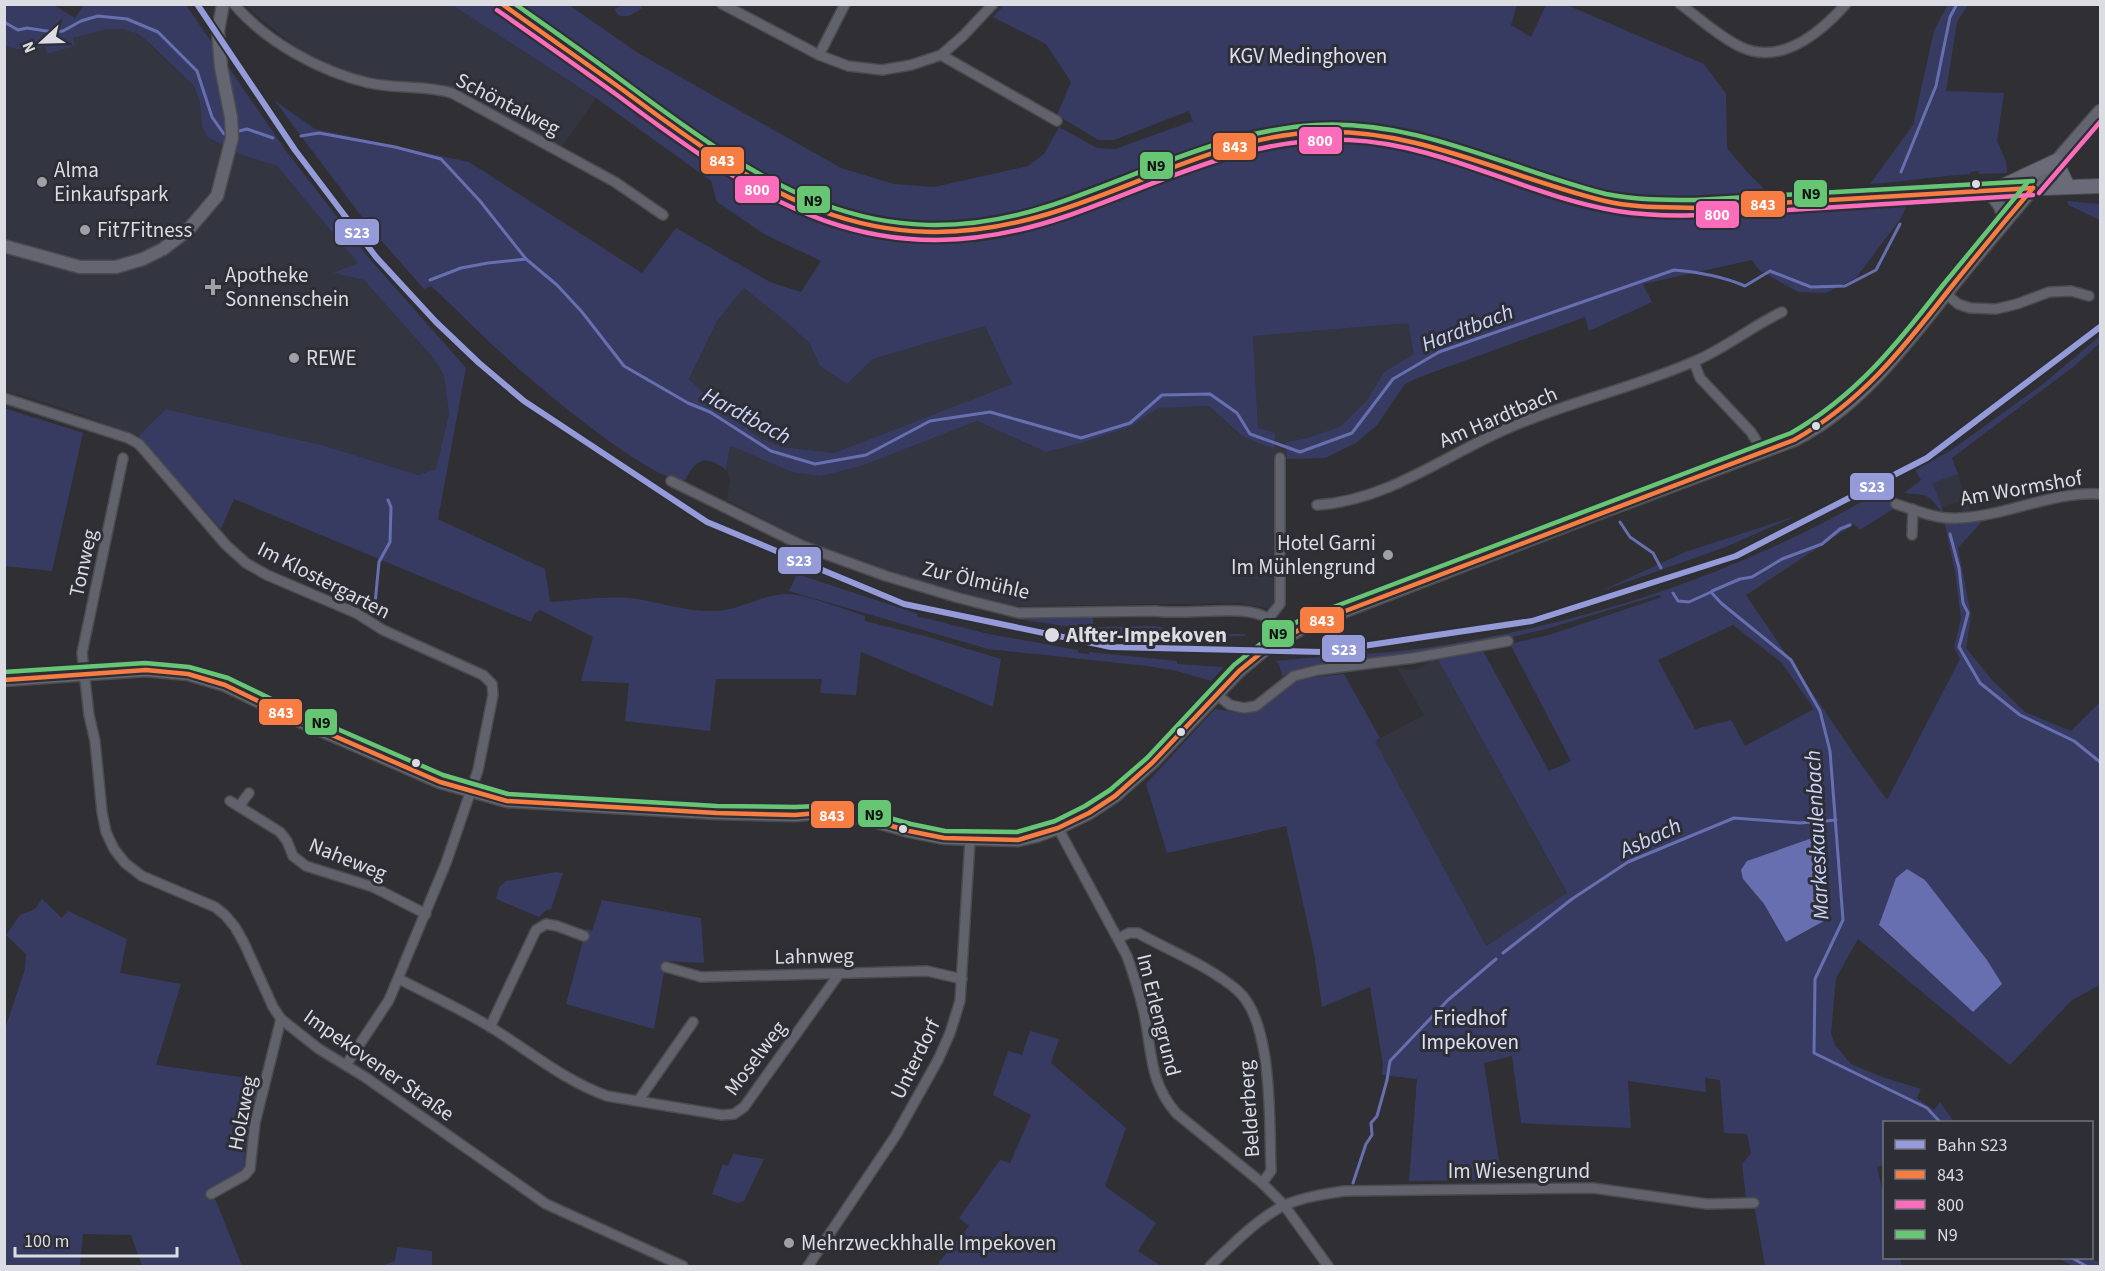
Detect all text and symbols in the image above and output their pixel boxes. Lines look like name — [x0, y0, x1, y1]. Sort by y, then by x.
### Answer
north arrow — [12, 12, 72, 72]
text: N — [17, 38, 41, 56]
park label: KGV Medinghoven — [1229, 41, 1387, 71]
street label: Schöntalweg — [451, 65, 566, 143]
line badge: 800 — [1298, 126, 1343, 155]
text: 800 — [1307, 130, 1333, 152]
line badge: 843 — [1212, 132, 1257, 161]
text: 843 — [1222, 136, 1248, 158]
line badge: 843 — [700, 146, 745, 175]
text: 843 — [709, 150, 735, 172]
line badge: N9 — [1139, 151, 1174, 180]
place label: Alma Einkaufspark — [54, 155, 169, 209]
text: N9 — [1146, 155, 1166, 177]
marker: Alma Einkaufspark — [35, 175, 49, 189]
line badge: 800 — [734, 175, 780, 204]
unlabelled marker — [1970, 178, 1982, 190]
text: 800 — [744, 179, 770, 201]
line badge: N9 — [1793, 179, 1828, 208]
text: N9 — [1801, 183, 1821, 205]
line badge: N9 — [796, 185, 831, 214]
text: N9 — [803, 190, 823, 212]
line badge: 843 — [1740, 190, 1786, 218]
text: 843 — [1750, 194, 1776, 216]
line badge: 800 — [1695, 200, 1740, 229]
text: 800 — [1704, 204, 1730, 226]
place label: Fit7Fitness — [97, 215, 192, 245]
line badge: S23 — [334, 218, 380, 246]
text: S23 — [344, 222, 370, 244]
marker: Fit7Fitness — [78, 223, 92, 237]
place label: Apotheke Sonnenschein — [225, 260, 349, 314]
marker: Apotheke Sonnenschein — [206, 280, 220, 294]
water label: Hardtbach — [1417, 296, 1518, 360]
place label: REWE — [306, 343, 357, 373]
marker: REWE — [287, 351, 301, 365]
water label: Hardtbach — [696, 379, 797, 453]
street label: Am Hardtbach — [1434, 379, 1562, 455]
unlabelled marker — [1810, 420, 1822, 432]
street label: Am Wormshof — [1958, 462, 2085, 513]
line badge: S23 — [1849, 472, 1895, 501]
text: S23 — [1859, 476, 1885, 498]
street label: Tonweg — [61, 526, 105, 600]
place label: Hotel Garni Im Mühlengrund — [1231, 528, 1376, 582]
street label: Im Klostergarten — [252, 534, 396, 626]
line badge: S23 — [777, 546, 822, 575]
marker: Hotel Garni Im Mühlengrund — [1381, 548, 1395, 562]
text: S23 — [786, 550, 812, 572]
street label: Zur Ölmühle — [919, 553, 1033, 607]
line badge: 843 — [1299, 606, 1345, 634]
text: 843 — [1309, 610, 1335, 632]
line badge: N9 — [1261, 619, 1295, 648]
place label: Alfter-Impekoven — [1065, 620, 1227, 650]
text: N9 — [1268, 623, 1288, 645]
marker: Alfter-Impekoven — [1043, 626, 1061, 644]
line badge: S23 — [1321, 634, 1366, 663]
text: S23 — [1331, 639, 1357, 661]
line badge: 843 — [258, 698, 303, 726]
text: 843 — [268, 702, 294, 724]
line badge: N9 — [304, 708, 338, 736]
text: N9 — [311, 712, 331, 734]
unlabelled marker — [1175, 726, 1187, 738]
water label: Markeskaulenbach — [1797, 749, 1837, 921]
unlabelled marker — [410, 757, 422, 769]
line badge: N9 — [857, 799, 892, 828]
line badge: 843 — [810, 800, 855, 829]
text: N9 — [864, 804, 884, 826]
text: 843 — [819, 805, 845, 827]
water label: Asbach — [1613, 810, 1687, 867]
unlabelled marker — [897, 823, 909, 835]
street label: Naheweg — [304, 830, 392, 888]
street label: Lahnweg — [774, 940, 854, 972]
street label: Im Erlengrund — [1129, 951, 1189, 1079]
street label: Impekovener Straße — [298, 1002, 460, 1128]
park label: Friedhof Impekoven — [1421, 1003, 1519, 1057]
street label: Unterdorf — [883, 1013, 948, 1104]
street label: Moselweg — [717, 1014, 793, 1102]
street label: Belderberg — [1231, 1059, 1267, 1159]
street label: Holzweg — [220, 1073, 264, 1153]
legend — [1883, 1121, 2093, 1259]
text: Bahn S23 — [1937, 1133, 2007, 1158]
street label: Im Wiesengrund — [1448, 1156, 1590, 1186]
text: 843 — [1937, 1163, 1964, 1188]
text: 800 — [1937, 1193, 1964, 1218]
scale bar — [15, 1220, 177, 1258]
text: N9 — [1937, 1223, 1958, 1248]
place label: Mehrzweckhhalle Impekoven — [801, 1228, 1056, 1258]
text: 100 m — [24, 1229, 69, 1254]
marker: Mehrzweckhhalle Impekoven — [782, 1236, 796, 1250]

